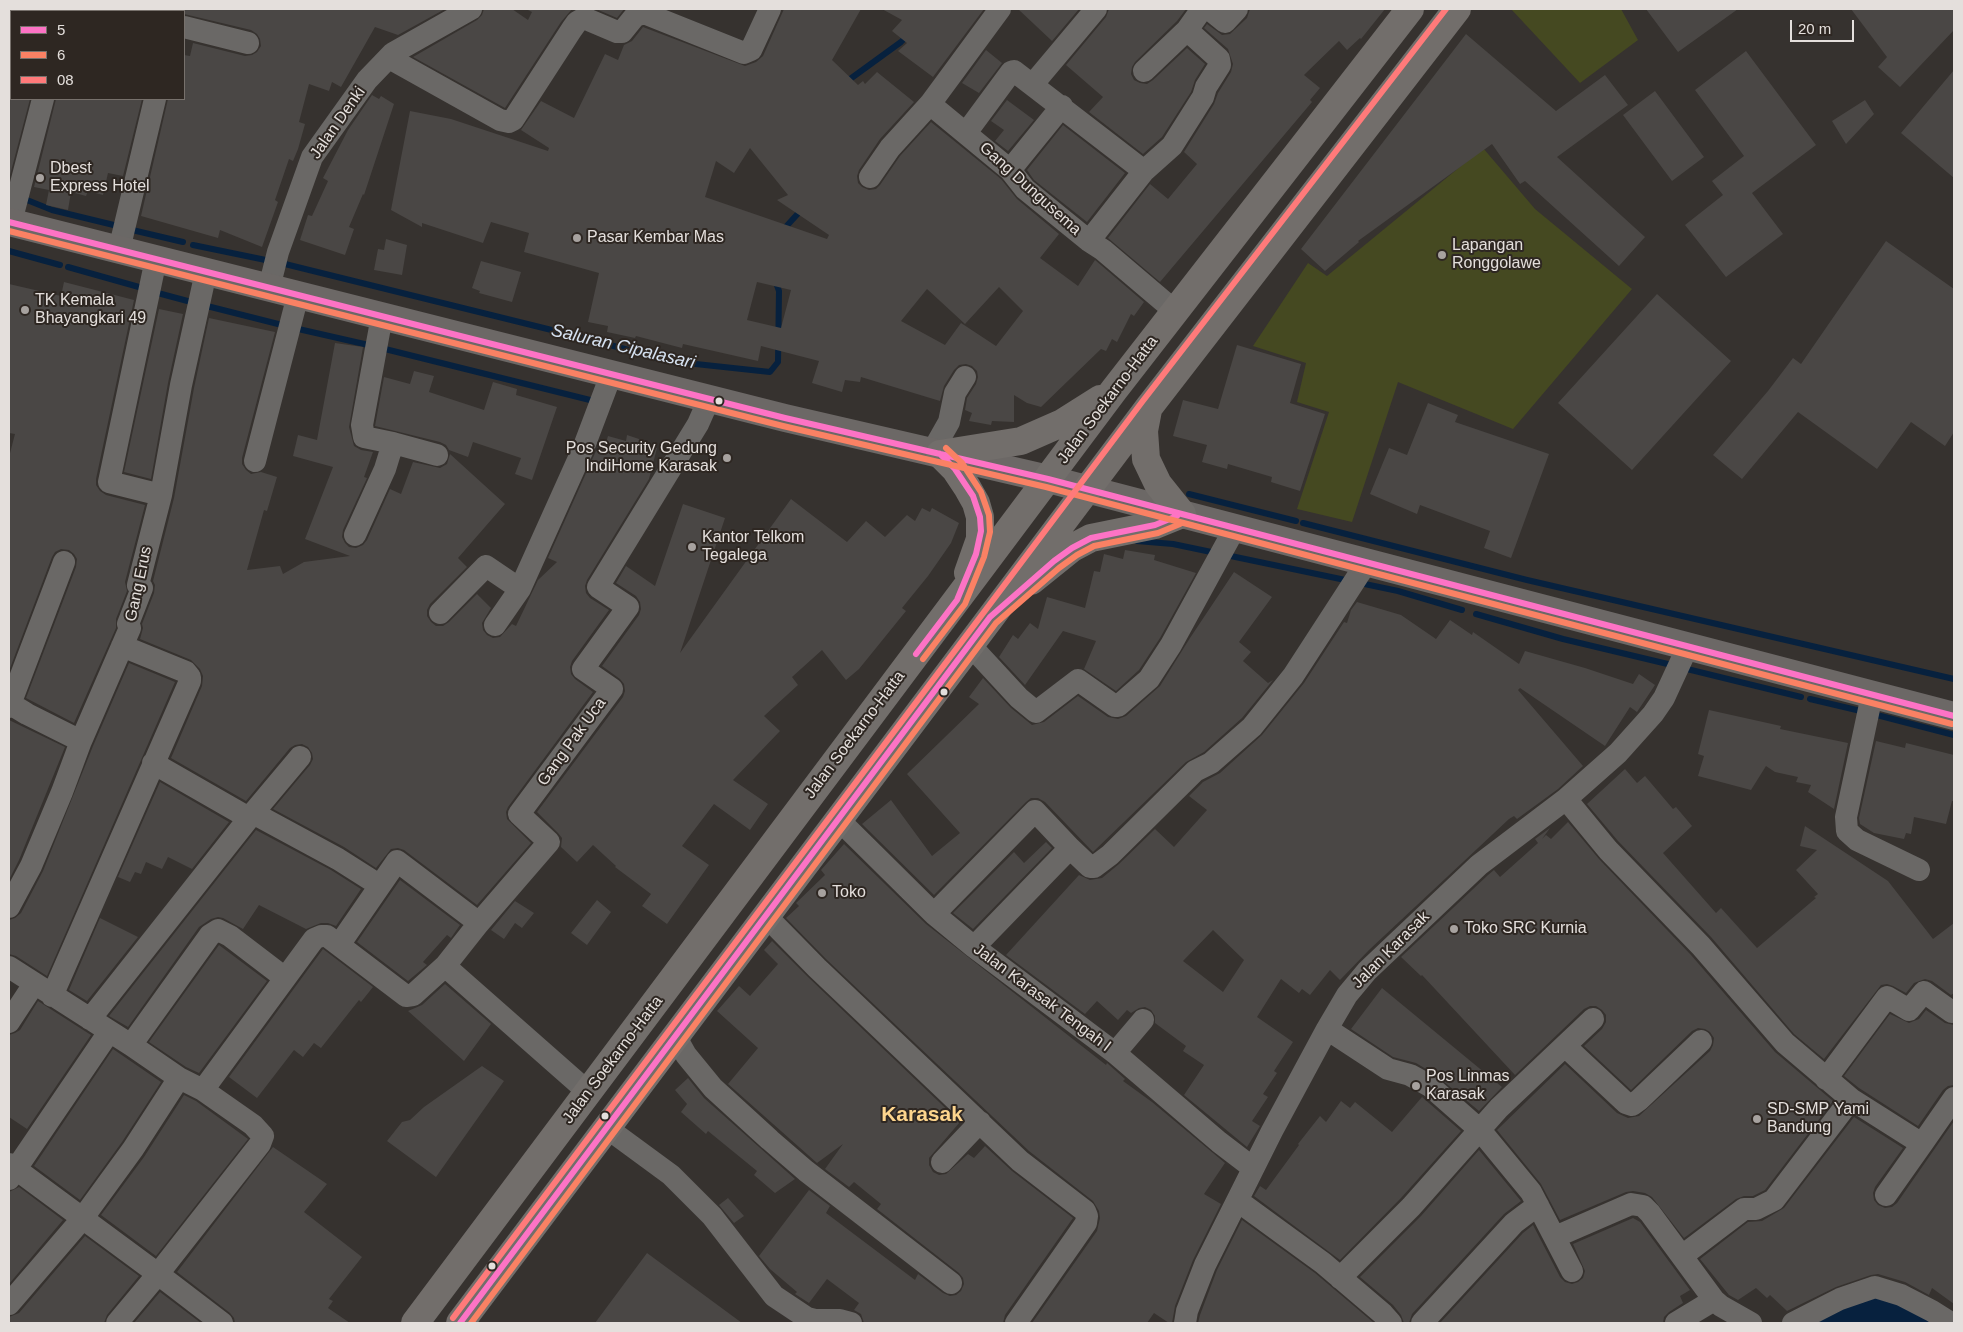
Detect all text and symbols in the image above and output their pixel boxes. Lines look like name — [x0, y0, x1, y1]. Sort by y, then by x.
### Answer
legend — [10, 10, 185, 100]
scale bar — [1793, 10, 1857, 42]
text: 20 m — [1798, 20, 1831, 37]
text: 5 — [57, 21, 65, 38]
text: 6 — [57, 46, 65, 63]
text: 08 — [57, 71, 74, 88]
street label: Jalan Denki — [306, 83, 370, 163]
street label: Gang Dungusema — [975, 138, 1085, 240]
place label: Dbest Express Hotel — [50, 159, 150, 197]
marker: Dbest Express Hotel — [34, 172, 46, 184]
place label: Pasar Kembar Mas — [587, 228, 724, 248]
marker: Pasar Kembar Mas — [571, 232, 583, 244]
place label: Lapangan Ronggolawe — [1452, 236, 1541, 274]
marker: Lapangan Ronggolawe — [1436, 249, 1448, 261]
place label: TK Kemala Bhayangkari 49 — [35, 291, 146, 329]
marker: TK Kemala Bhayangkari 49 — [19, 304, 31, 316]
water label: Saluran Cipalasari — [549, 320, 697, 374]
street label: Jalan Soekarno-Hatta — [1054, 332, 1162, 468]
unlabelled marker — [714, 396, 724, 406]
place label: Pos Security Gedung IndiHome Karasak — [566, 439, 717, 477]
marker: Pos Security Gedung IndiHome Karasak — [721, 452, 733, 464]
place label: Kantor Telkom Tegalega — [702, 528, 804, 566]
marker: Kantor Telkom Tegalega — [686, 541, 698, 553]
street label: Gang Erus — [122, 545, 156, 623]
street label: Jalan Soekarno-Hatta — [801, 667, 909, 803]
unlabelled marker — [939, 687, 949, 697]
street label: Gang Pak Uca — [534, 694, 610, 790]
place label: Toko — [832, 883, 866, 903]
marker: Toko — [816, 887, 828, 899]
street label: Jalan Karasak — [1348, 907, 1434, 993]
place label: Toko SRC Kurnia — [1464, 919, 1587, 939]
marker: Toko SRC Kurnia — [1448, 923, 1460, 935]
street label: Jalan Karasak Tengah I — [969, 940, 1115, 1056]
street label: Jalan Soekarno-Hatta — [559, 992, 667, 1128]
place label: Pos Linmas Karasak — [1426, 1067, 1510, 1105]
marker: Pos Linmas Karasak — [1410, 1080, 1422, 1092]
place label: SD-SMP Yami Bandung — [1767, 1100, 1869, 1138]
district label: Karasak — [881, 1102, 963, 1128]
unlabelled marker — [600, 1111, 610, 1121]
marker: SD-SMP Yami Bandung — [1751, 1113, 1763, 1125]
unlabelled marker — [487, 1261, 497, 1271]

